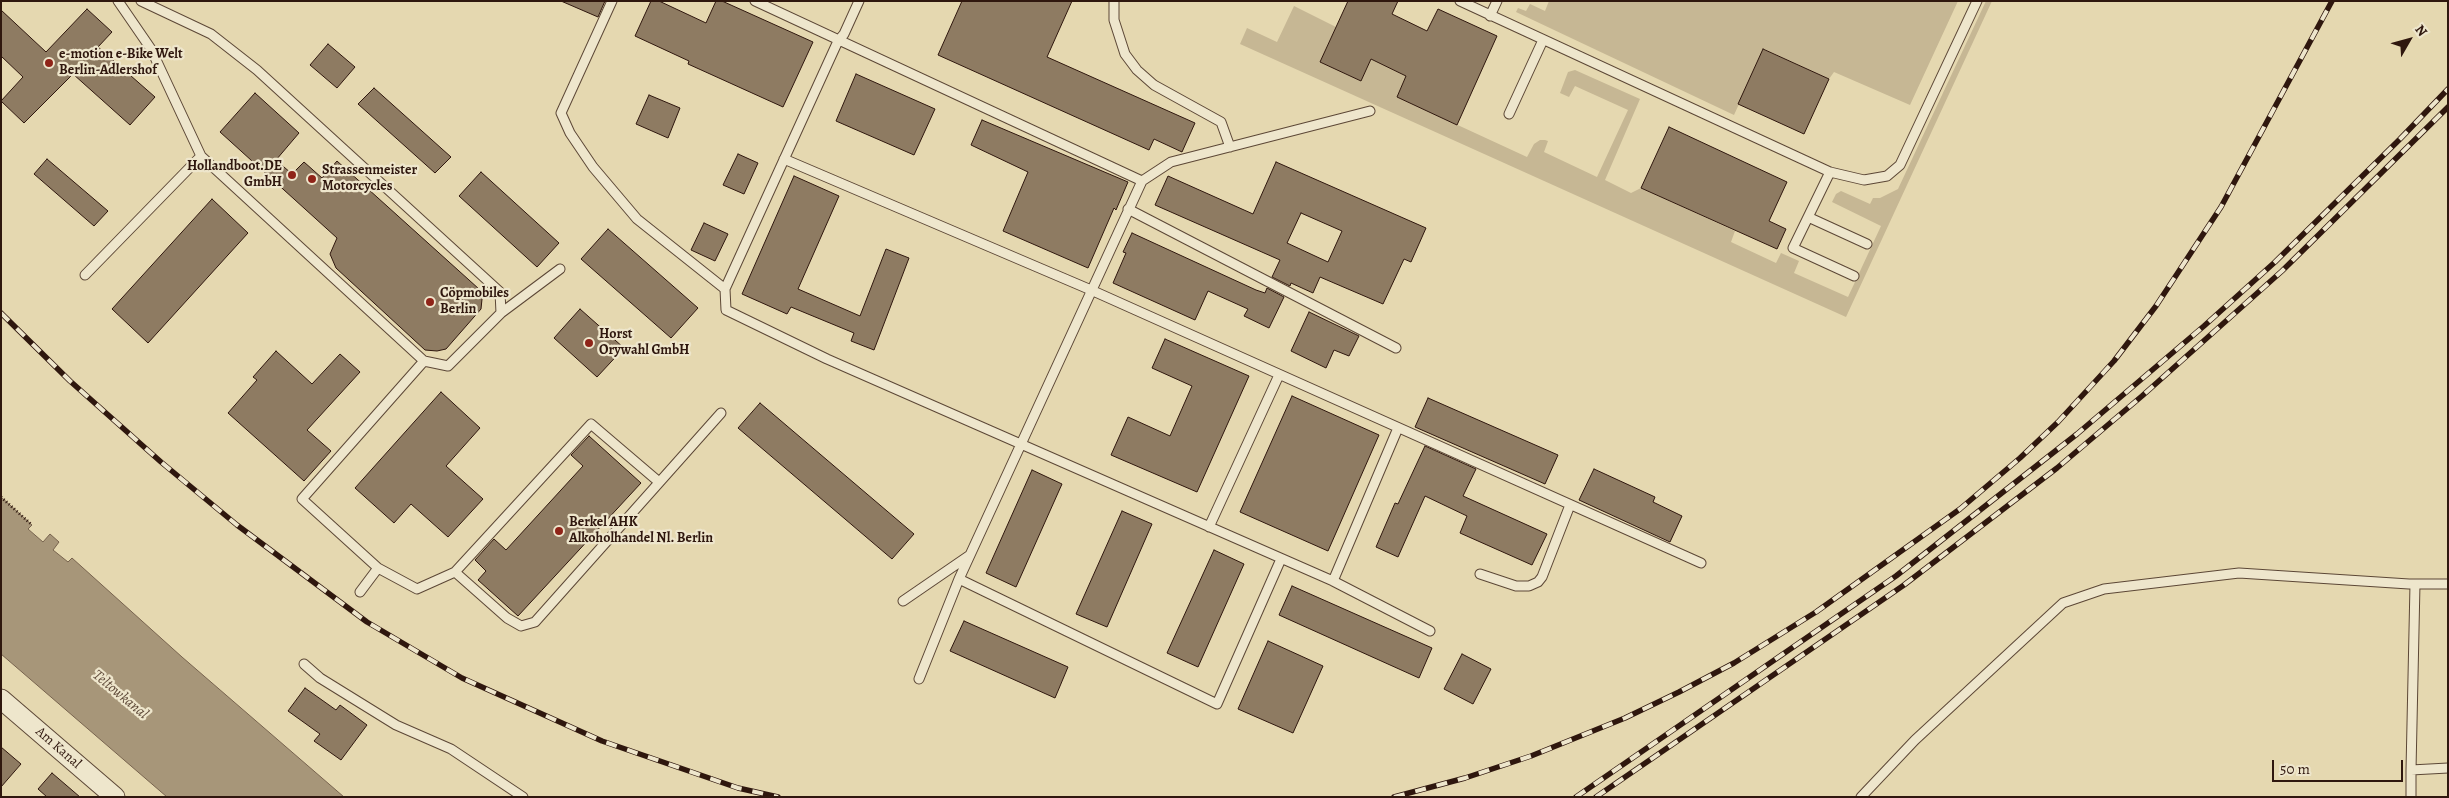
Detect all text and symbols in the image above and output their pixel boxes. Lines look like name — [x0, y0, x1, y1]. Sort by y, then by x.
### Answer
north arrow — [2384, 15, 2434, 65]
text: N — [2411, 21, 2432, 40]
place label: e-motion e-Bike Welt Berlin-Adlershof — [59, 47, 183, 80]
marker: e-motion e-Bike Welt Berlin-Adlershof — [43, 57, 55, 69]
place label: Hollandboot.DE GmbH — [187, 159, 282, 192]
place label: Strassenmeister Motorcycles — [322, 163, 417, 196]
marker: Hollandboot.DE GmbH — [286, 169, 298, 181]
marker: Strassenmeister Motorcycles — [306, 173, 318, 185]
place label: Cöpmobiles Berlin — [440, 286, 509, 318]
marker: Cöpmobiles Berlin — [424, 296, 436, 308]
place label: Horst Orywahl GmbH — [599, 327, 689, 360]
marker: Horst Orywahl GmbH — [583, 337, 595, 349]
place label: Berkel AHK Alkoholhandel Nl. Berlin — [569, 515, 713, 548]
marker: Berkel AHK Alkoholhandel Nl. Berlin — [553, 525, 565, 537]
water label: Teltowkanal — [89, 667, 151, 723]
street label: Am Kanal — [32, 724, 84, 772]
scale bar — [2274, 750, 2405, 782]
text: 50 m — [2280, 759, 2310, 779]

